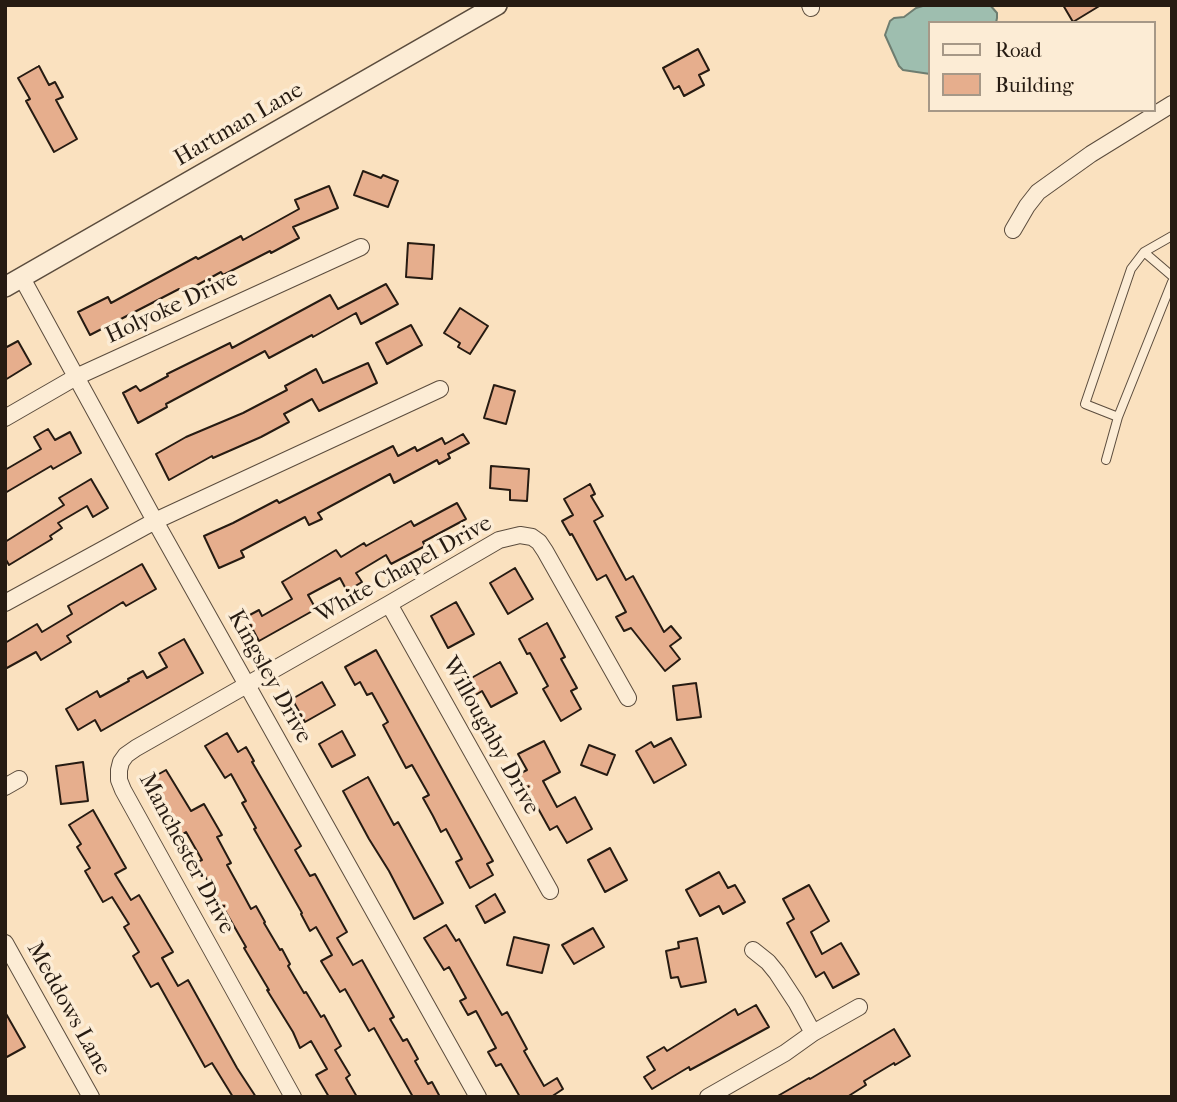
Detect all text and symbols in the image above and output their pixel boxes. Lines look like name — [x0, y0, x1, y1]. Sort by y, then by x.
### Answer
legend — [928, 21, 1156, 112]
text: Road — [995, 38, 1042, 62]
text: Building — [995, 73, 1073, 97]
street label: Hartman Lane — [170, 77, 308, 173]
street label: Holyoke Drive — [102, 265, 242, 351]
street label: White Chapel Drive — [311, 510, 497, 630]
street label: Kingsley Drive — [221, 606, 317, 748]
street label: Willoughby Drive — [435, 652, 545, 820]
street label: Manchester Drive — [132, 769, 240, 939]
street label: Meddows Lane — [20, 938, 116, 1080]

